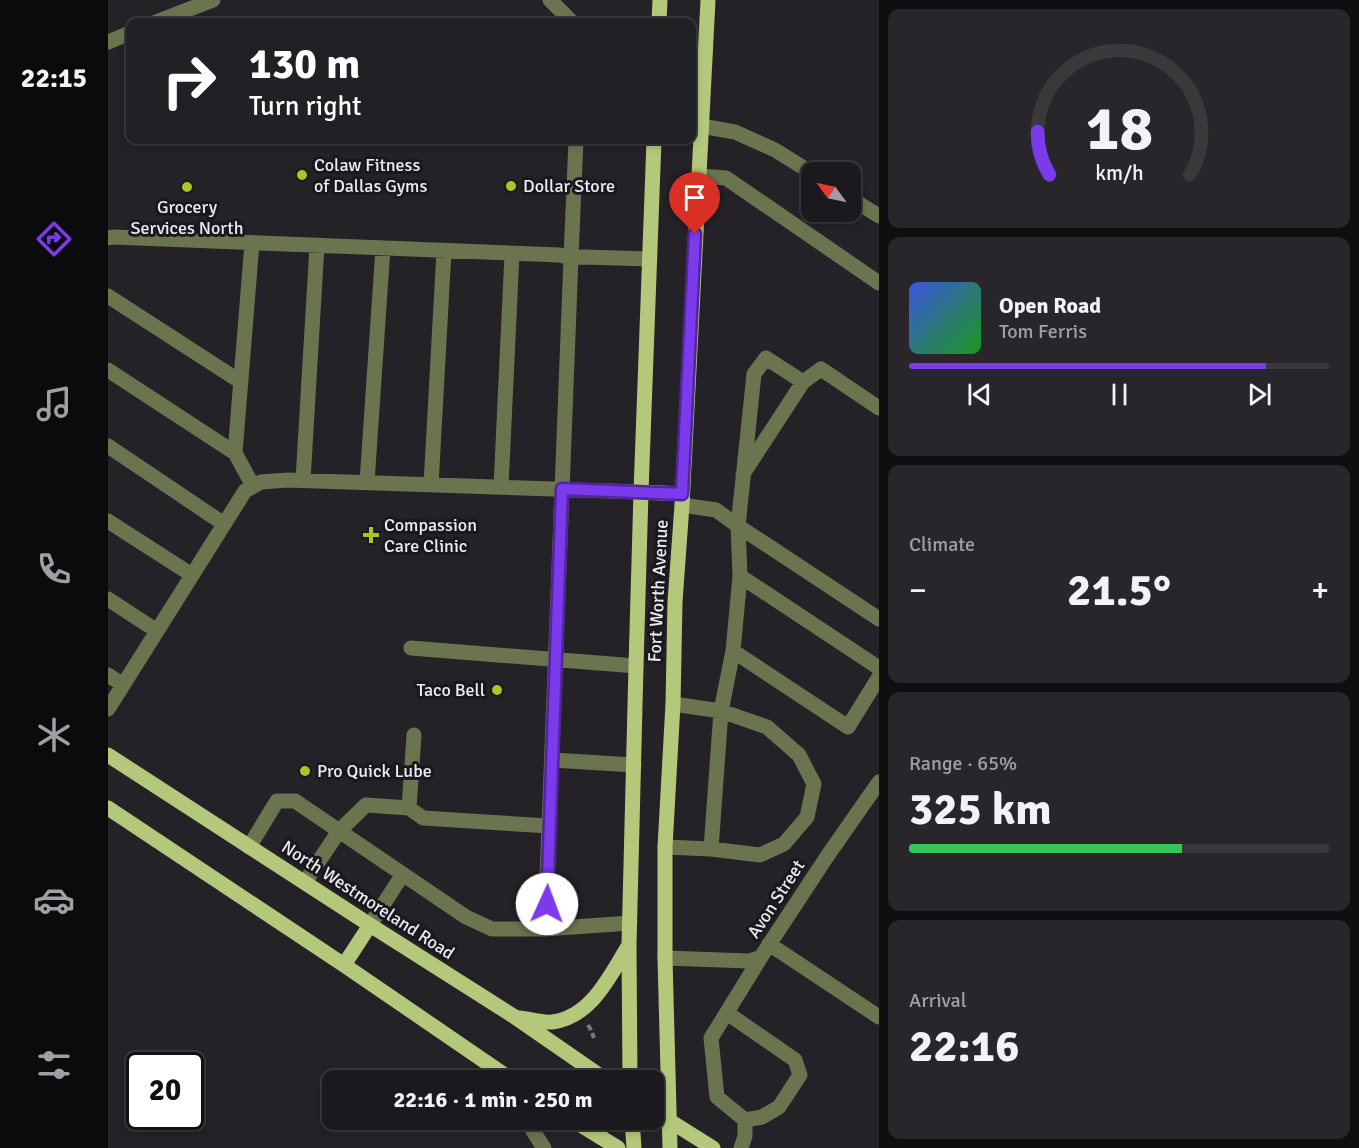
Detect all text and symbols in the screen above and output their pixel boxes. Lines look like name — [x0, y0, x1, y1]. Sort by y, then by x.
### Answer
text: 130 m — [249, 39, 360, 90]
icon: right — [150, 42, 228, 120]
text: 22:15 — [21, 62, 87, 95]
text: Turn right — [249, 90, 362, 123]
text: 18 — [1085, 91, 1153, 168]
place label: Colaw Fitness of Dallas Gyms — [314, 154, 427, 197]
text: km/h — [1095, 161, 1143, 187]
north arrow — [801, 162, 861, 222]
map controls — [801, 162, 861, 222]
marker: Colaw Fitness of Dallas Gyms — [295, 168, 309, 182]
pin — [669, 172, 720, 234]
place label: Dollar Store — [523, 175, 615, 197]
marker: Dollar Store — [504, 179, 518, 193]
marker: Grocery Services North — [180, 180, 194, 194]
icon: arrive — [678, 181, 711, 214]
place label: Grocery Services North — [131, 196, 243, 239]
icon: directions — [33, 218, 75, 260]
text: Open Road — [999, 292, 1101, 319]
text: Tom Ferris — [999, 319, 1087, 344]
icon: previous — [963, 378, 996, 411]
icon: pause — [1103, 378, 1136, 411]
icon: next — [1243, 378, 1276, 411]
icon: music — [33, 383, 75, 425]
place label: Compassion Care Clinic — [384, 514, 477, 557]
street label: Fort Worth Avenue — [643, 519, 673, 663]
marker: Compassion Care Clinic — [362, 526, 380, 544]
text: Climate — [909, 532, 975, 557]
icon: phone — [33, 548, 75, 590]
text: 21.5° — [1067, 563, 1171, 618]
text: − — [909, 570, 927, 611]
text: + — [1311, 570, 1329, 611]
place label: Taco Bell — [416, 679, 485, 701]
marker: Taco Bell — [490, 683, 504, 697]
icon: climate — [33, 714, 75, 756]
text: Range · 65% — [909, 751, 1017, 776]
place label: Pro Quick Lube — [317, 760, 432, 782]
marker: Pro Quick Lube — [298, 764, 312, 778]
text: 325 km — [909, 782, 1052, 837]
street label: North Westmoreland Road — [277, 836, 459, 964]
street label: Avon Street — [743, 856, 809, 942]
position arrow — [515, 872, 579, 936]
icon: car — [33, 879, 75, 921]
text: Arrival — [909, 988, 967, 1013]
text: 22:16 — [909, 1019, 1019, 1074]
icon: filters — [33, 1044, 75, 1086]
speed limit sign: 20 — [126, 1052, 204, 1130]
text: 22:16 · 1 min · 250 m — [393, 1086, 593, 1113]

